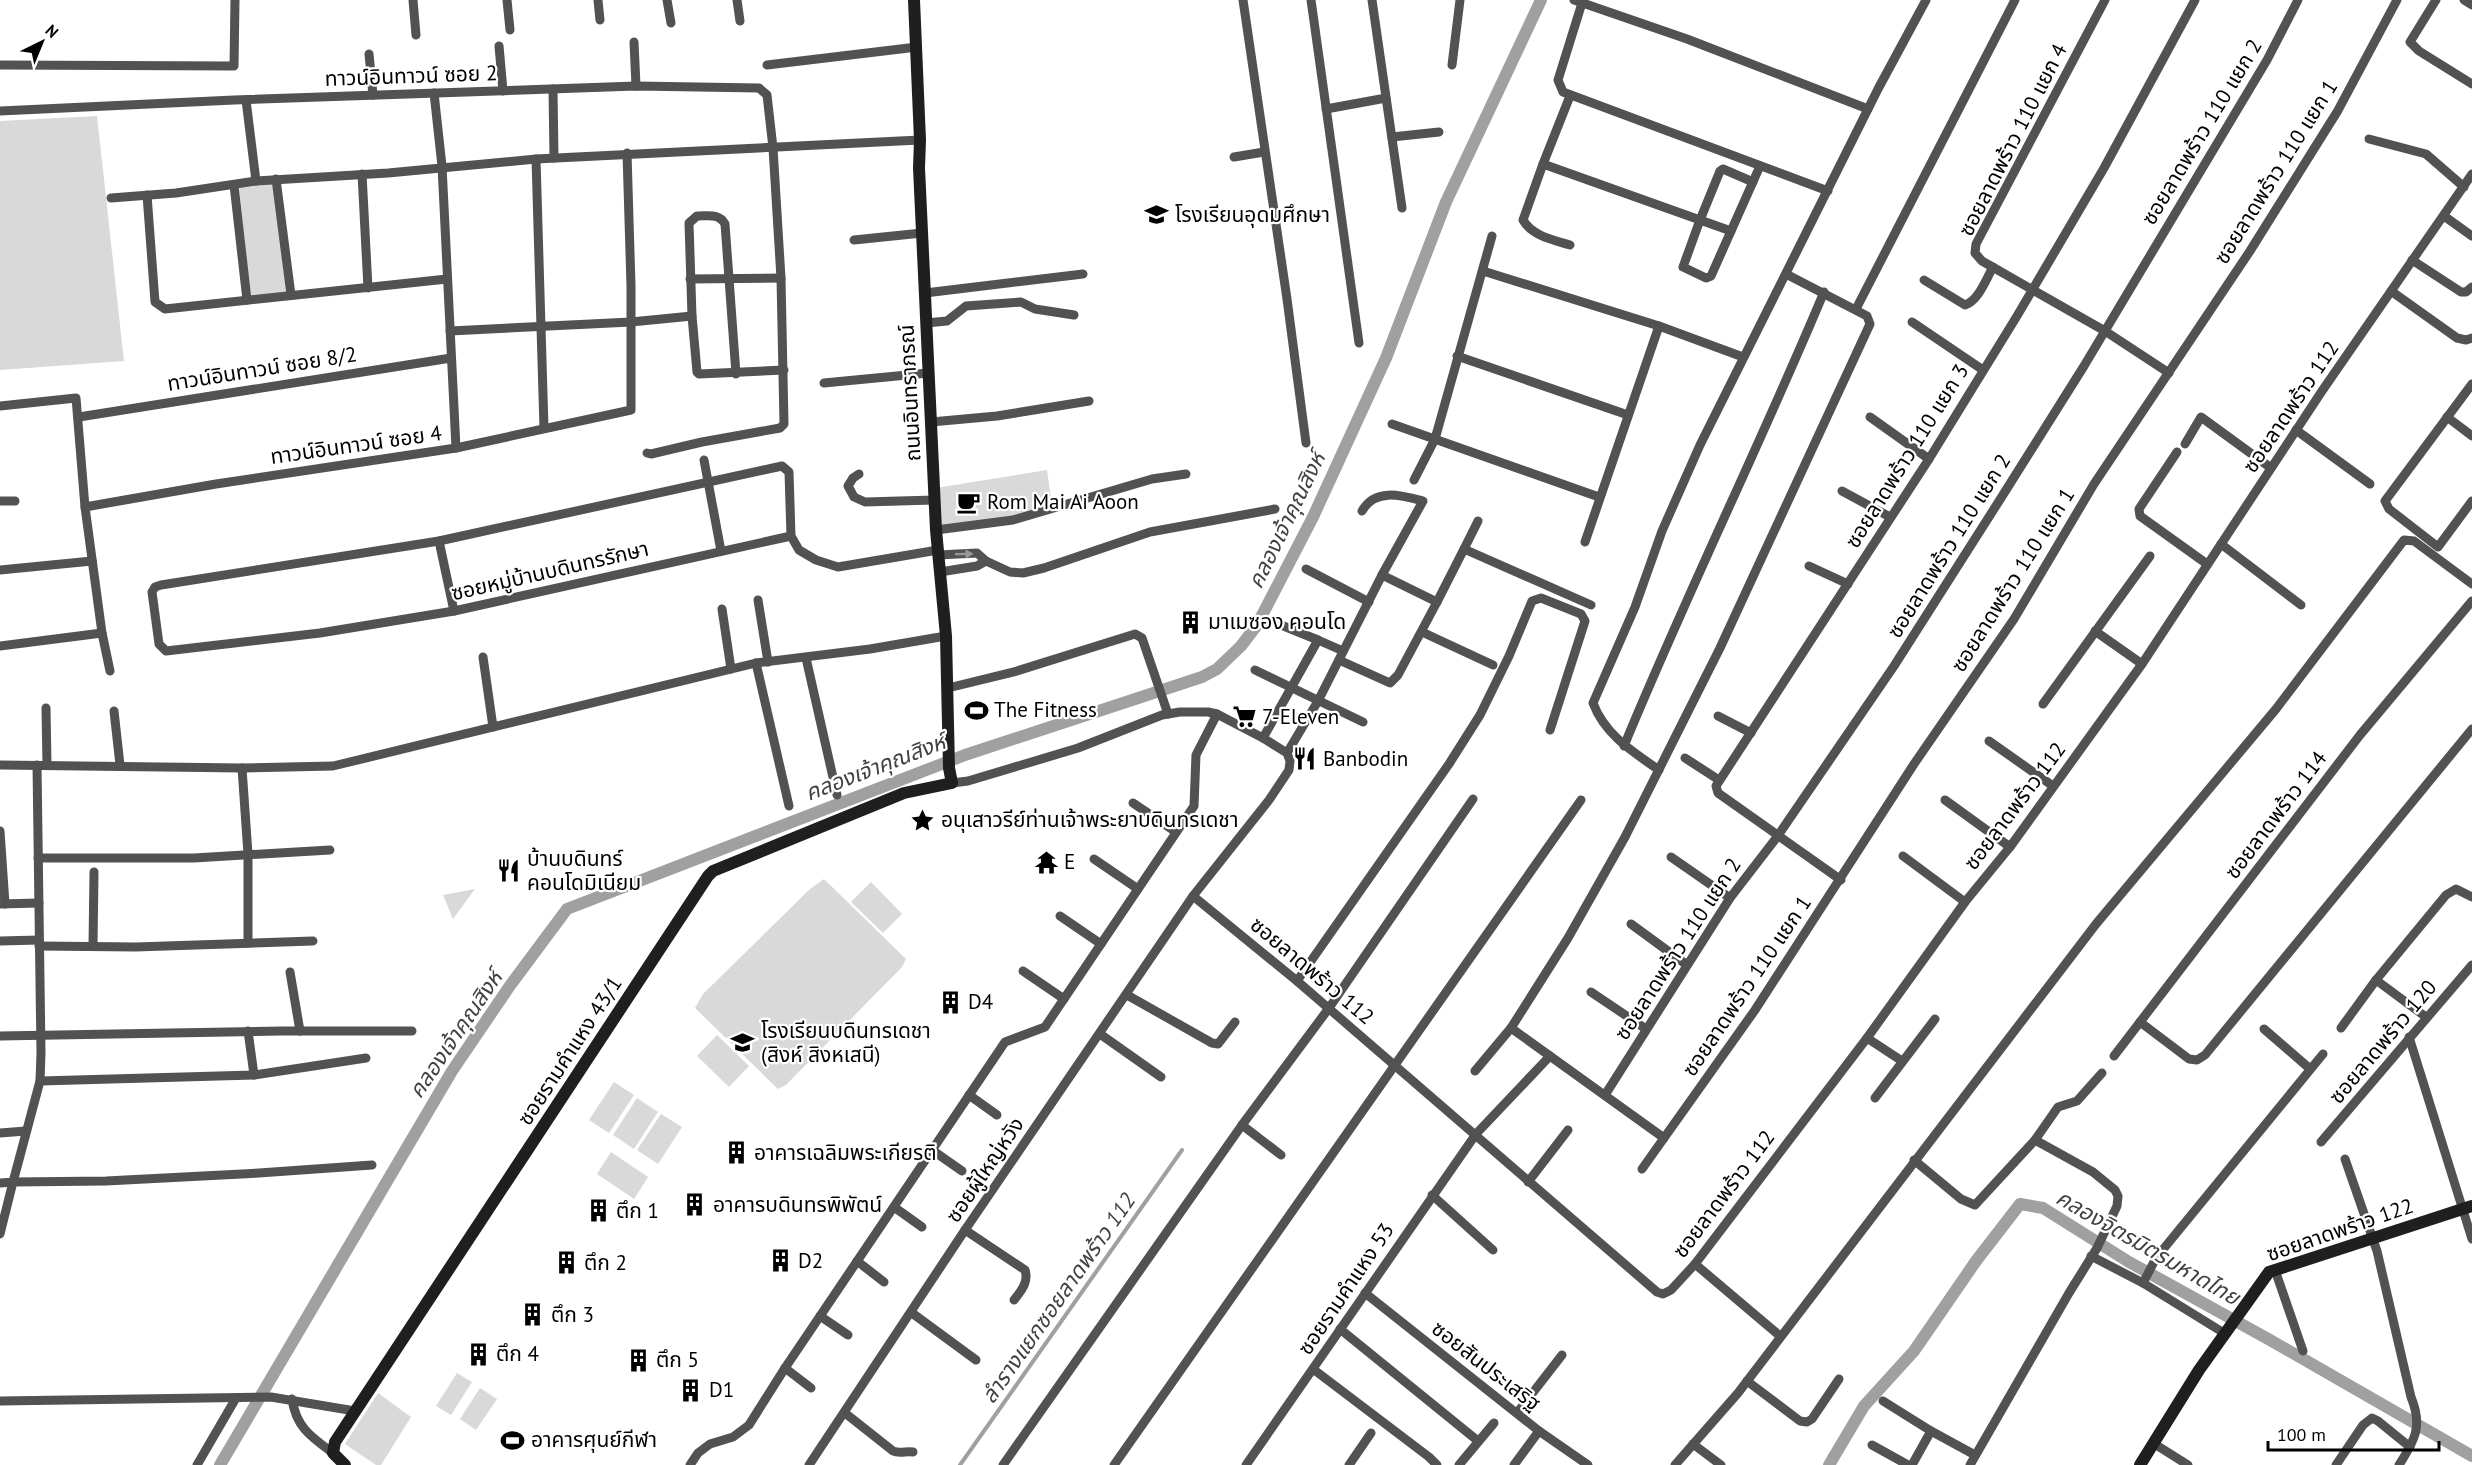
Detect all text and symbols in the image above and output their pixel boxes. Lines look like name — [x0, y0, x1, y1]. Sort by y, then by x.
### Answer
north arrow — [12, 12, 72, 72]
text: N — [42, 20, 63, 42]
street label: ซอยลาดพร้าว 110 แยก 2 — [2135, 34, 2268, 230]
street label: ซอยลาดพร้าว 110 แยก 4 — [1952, 39, 2073, 241]
street label: ทาวน์อินทาวน์ ซอย 2 — [324, 59, 498, 92]
street label: ซอยลาดพร้าว 110 แยก 1 — [2208, 75, 2343, 269]
place label: โรงเรียนอุดมศึกษา — [1175, 201, 1330, 228]
school or university icon: โรงเรียนอุดมศึกษา — [1144, 202, 1170, 228]
street label: ถนนอินทราภรณ์ — [892, 324, 927, 462]
street label: ซอยลาดพร้าว 112 — [2237, 336, 2345, 478]
street label: ทาวน์อินทาวน์ ซอย 8/2 — [165, 340, 359, 397]
street label: ซอยลาดพร้าว 110 แยก 3 — [1839, 359, 1974, 553]
street label: ทาวน์อินทาวน์ ซอย 4 — [268, 419, 443, 470]
water label: คลองเจ้าคุณสิงห์ — [1241, 443, 1333, 593]
street label: ซอยลาดพร้าว 110 แยก 2 — [1881, 449, 2016, 643]
street label: ซอยลาดพร้าว 110 แยก 1 — [1945, 483, 2080, 677]
place label: Rom Mai Ai Aoon — [987, 488, 1139, 515]
cafe icon: Rom Mai Ai Aoon — [956, 489, 982, 515]
street label: ซอยหมู่บ้านบดินทรรักษา — [449, 535, 651, 606]
one-way arrow — [954, 549, 973, 558]
place label: มาเมซอง คอนโด — [1208, 608, 1346, 635]
building icon: มาเมซอง คอนโด — [1177, 609, 1203, 635]
place label: The Fitness — [994, 696, 1097, 723]
sports icon: The Fitness — [963, 697, 989, 723]
place label: 7-Eleven — [1262, 703, 1339, 730]
supermarket icon: 7-Eleven — [1231, 704, 1257, 730]
water label: คลองเจ้าคุณสิงห์ — [801, 726, 953, 807]
street label: ซอยลาดพร้าว 112 — [1958, 736, 2072, 875]
place label: Banbodin — [1323, 745, 1408, 772]
street label: ซอยลาดพร้าว 114 — [2219, 745, 2333, 884]
restaurant icon: Banbodin — [1292, 746, 1318, 772]
place label: อนุเสาวรีย์ท่านเจ้าพระยาบดินทรเดชา — [941, 806, 1238, 833]
place icon: อนุเสาวรีย์ท่านเจ้าพระยาบดินทรเดชา — [910, 807, 936, 833]
place label: บ้านบดินทร์ คอนโดมิเนียม — [527, 845, 641, 896]
place label: E — [1064, 848, 1075, 875]
temple icon: E — [1033, 849, 1059, 875]
street label: ซอยลาดพร้าว 110 แยก 2 — [1608, 852, 1747, 1045]
restaurant icon: บ้านบดินทร์ คอนโดมิเนียม — [496, 858, 522, 884]
street label: ซอยลาดพร้าว 110 แยก 1 — [1676, 890, 1817, 1081]
street label: ซอยลาดพร้าว 112 — [1245, 911, 1380, 1030]
water label: คลองเจ้าคุณสิงห์ — [402, 961, 510, 1103]
street label: ซอยรามคำแหง 43/1 — [511, 971, 628, 1130]
street label: ซอยลาดพร้าว 120 — [2323, 974, 2442, 1109]
place label: D4 — [968, 988, 993, 1015]
building icon: D4 — [937, 989, 963, 1015]
place label: โรงเรียนบดินทรเดชา (สิงห์ สิงหเสนี) — [761, 1017, 931, 1068]
school or university icon: โรงเรียนบดินทรเดชา (สิงห์ สิงหเสนี) — [730, 1030, 756, 1056]
street label: ซอยผู้ใหญ่หวัง — [939, 1112, 1030, 1228]
street label: ซอยลาดพร้าว 112 — [1667, 1124, 1781, 1263]
place label: อาคารเฉลิมพระเกียรติ — [754, 1139, 937, 1166]
building icon: อาคารเฉลิมพระเกียรติ — [723, 1140, 749, 1166]
water label: คลองจิตรมิตรมหาดไทย — [2051, 1183, 2246, 1312]
water label: ลำรางแยกซอยลาดพร้าว 112 — [975, 1187, 1141, 1408]
place label: อาคารบดินทรพิพัตน์ — [713, 1191, 882, 1218]
building icon: อาคารบดินทรพิพัตน์ — [682, 1192, 708, 1218]
street label: ซอยลาดพร้าว 122 — [2263, 1192, 2417, 1267]
place label: ตึก 1 — [616, 1197, 659, 1224]
building icon: ตึก 1 — [585, 1198, 611, 1224]
street label: ซอยรามคำแหง 53 — [1292, 1218, 1400, 1360]
place label: D2 — [798, 1247, 823, 1274]
building icon: D2 — [767, 1248, 793, 1274]
place label: ตึก 2 — [584, 1249, 627, 1276]
building icon: ตึก 2 — [553, 1250, 579, 1276]
place label: ตึก 3 — [551, 1301, 594, 1328]
building icon: ตึก 3 — [520, 1302, 546, 1328]
street label: ซอยสันประเสริฐ — [1426, 1315, 1546, 1417]
place label: ตึก 4 — [496, 1340, 539, 1367]
building icon: ตึก 4 — [465, 1341, 491, 1367]
place label: ตึก 5 — [656, 1346, 699, 1373]
building icon: ตึก 5 — [625, 1347, 651, 1373]
place label: D1 — [709, 1376, 734, 1403]
building icon: D1 — [678, 1377, 704, 1403]
scale bar — [2268, 1414, 2439, 1452]
text: 100 m — [2277, 1423, 2326, 1446]
place label: อาคารศุนย์กีฬา — [531, 1426, 657, 1453]
sports icon: อาคารศุนย์กีฬา — [500, 1427, 526, 1453]

